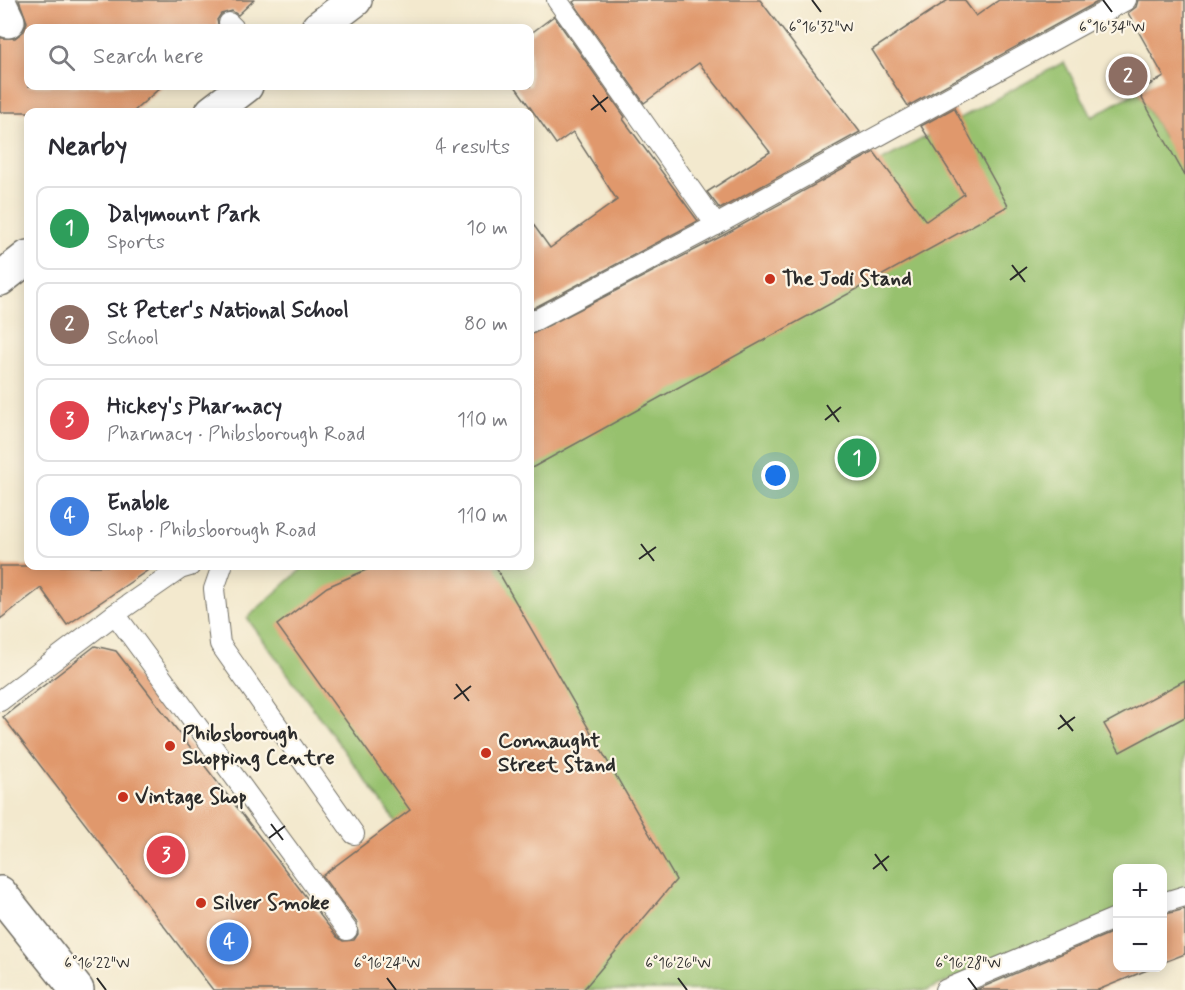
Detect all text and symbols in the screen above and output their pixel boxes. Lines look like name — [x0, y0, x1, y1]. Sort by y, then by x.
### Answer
text: 6°16'32"W — [789, 18, 853, 38]
text: 6°16'34"W — [1079, 18, 1145, 38]
search box — [24, 24, 534, 90]
icon: search — [45, 41, 78, 74]
text: Search here — [93, 43, 204, 71]
pin: 2 — [1108, 54, 1148, 98]
text: Nearby — [48, 130, 127, 164]
text: 4 results — [435, 134, 510, 161]
text: Dalymount Park — [107, 201, 260, 229]
text: 1 — [65, 215, 74, 242]
text: 10 m — [466, 215, 508, 242]
text: Sports — [107, 229, 165, 256]
place label: The Jodi Stand — [782, 265, 912, 293]
marker: The Jodi Stand — [763, 272, 777, 286]
text: St Peter's National School — [107, 297, 349, 325]
text: 2 — [65, 311, 74, 338]
text: 80 m — [464, 311, 508, 338]
text: School — [107, 325, 159, 352]
text: Hickey's Pharmacy — [107, 393, 282, 421]
text: 3 — [65, 407, 74, 434]
text: 110 m — [457, 407, 508, 434]
text: Pharmacy · Phibsborough Road — [107, 421, 365, 448]
pin: 1 — [838, 436, 876, 480]
your location — [761, 461, 790, 490]
text: Enable — [107, 489, 169, 517]
text: 4 — [64, 503, 75, 530]
text: 110 m — [457, 503, 508, 530]
text: Shop · Phibsborough Road — [107, 517, 316, 544]
place label: Phibsborough Shopping Centre — [182, 720, 335, 772]
place label: Connaught Street Stand — [498, 727, 616, 779]
marker: Phibsborough Shopping Centre — [163, 739, 177, 753]
marker: Connaught Street Stand — [479, 746, 493, 760]
place label: Vintage Shop — [135, 783, 247, 811]
marker: Vintage Shop — [116, 790, 130, 804]
pin: 3 — [146, 832, 186, 878]
map controls — [1113, 864, 1167, 972]
button: + — [1113, 864, 1167, 918]
place label: Silver Smoke — [213, 889, 330, 917]
marker: Silver Smoke — [194, 896, 208, 910]
button: − — [1113, 918, 1167, 972]
pin: 4 — [210, 920, 248, 964]
text: 6°16'22"W — [64, 954, 130, 974]
text: 6°16'24"W — [354, 954, 420, 974]
text: 6°16'26"W — [645, 954, 711, 974]
text: 6°16'28"W — [935, 954, 1001, 974]

